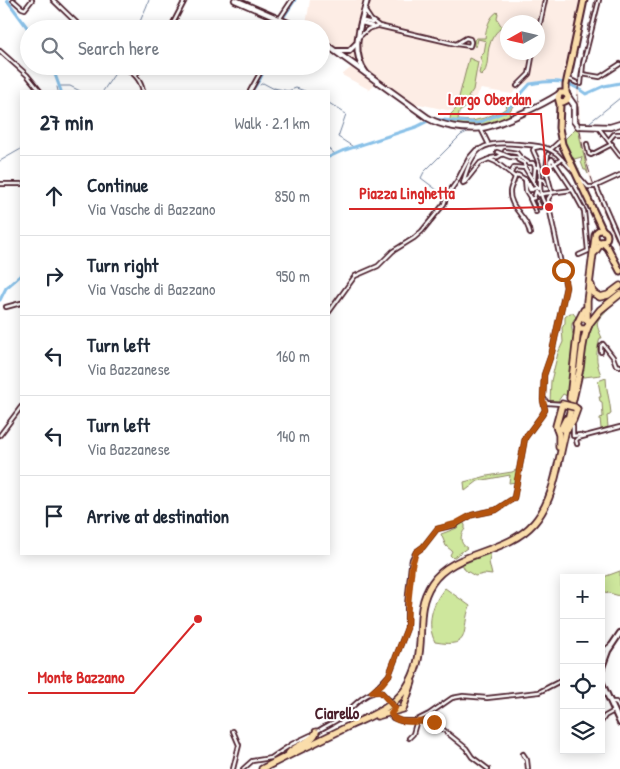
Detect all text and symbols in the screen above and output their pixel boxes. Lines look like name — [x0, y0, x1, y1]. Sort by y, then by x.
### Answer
north arrow — [500, 15, 545, 60]
search box — [20, 20, 330, 75]
icon: search — [38, 34, 66, 62]
text: Search here — [78, 35, 159, 61]
callout: Largo Oberdan — [438, 83, 541, 114]
text: Largo Oberdan — [448, 88, 532, 111]
text: 27 min — [40, 108, 94, 137]
text: Walk · 2.1 km — [234, 112, 310, 134]
text: Continue — [87, 172, 148, 198]
callout: Piazza Linghetta — [349, 178, 465, 209]
icon: ahead — [40, 182, 68, 210]
text: Piazza Linghetta — [359, 182, 455, 205]
text: 850 m — [275, 185, 310, 207]
text: Via Vasche di Bazzano — [87, 198, 215, 220]
text: Turn right — [87, 252, 158, 278]
route start — [552, 259, 575, 282]
icon: right — [40, 262, 68, 290]
text: 950 m — [276, 265, 310, 287]
text: Via Vasche di Bazzano — [87, 278, 215, 300]
text: Turn left — [87, 332, 150, 358]
icon: left — [40, 342, 68, 370]
text: 160 m — [276, 345, 310, 367]
text: Via Bazzanese — [87, 358, 170, 380]
text: Turn left — [87, 412, 150, 438]
icon: left — [40, 422, 68, 450]
text: 140 m — [276, 425, 310, 447]
text: Via Bazzanese — [87, 438, 170, 460]
icon: arrive — [40, 502, 68, 530]
text: Arrive at destination — [87, 503, 229, 529]
map controls — [560, 574, 605, 754]
button: + — [560, 574, 605, 619]
button: − — [560, 619, 605, 664]
callout: Monte Bazzano — [28, 662, 134, 693]
button: locate — [560, 664, 605, 709]
text: Monte Bazzano — [38, 666, 125, 688]
district label: Ciarello — [315, 702, 360, 724]
button: layers — [560, 709, 605, 754]
route end — [423, 711, 446, 734]

